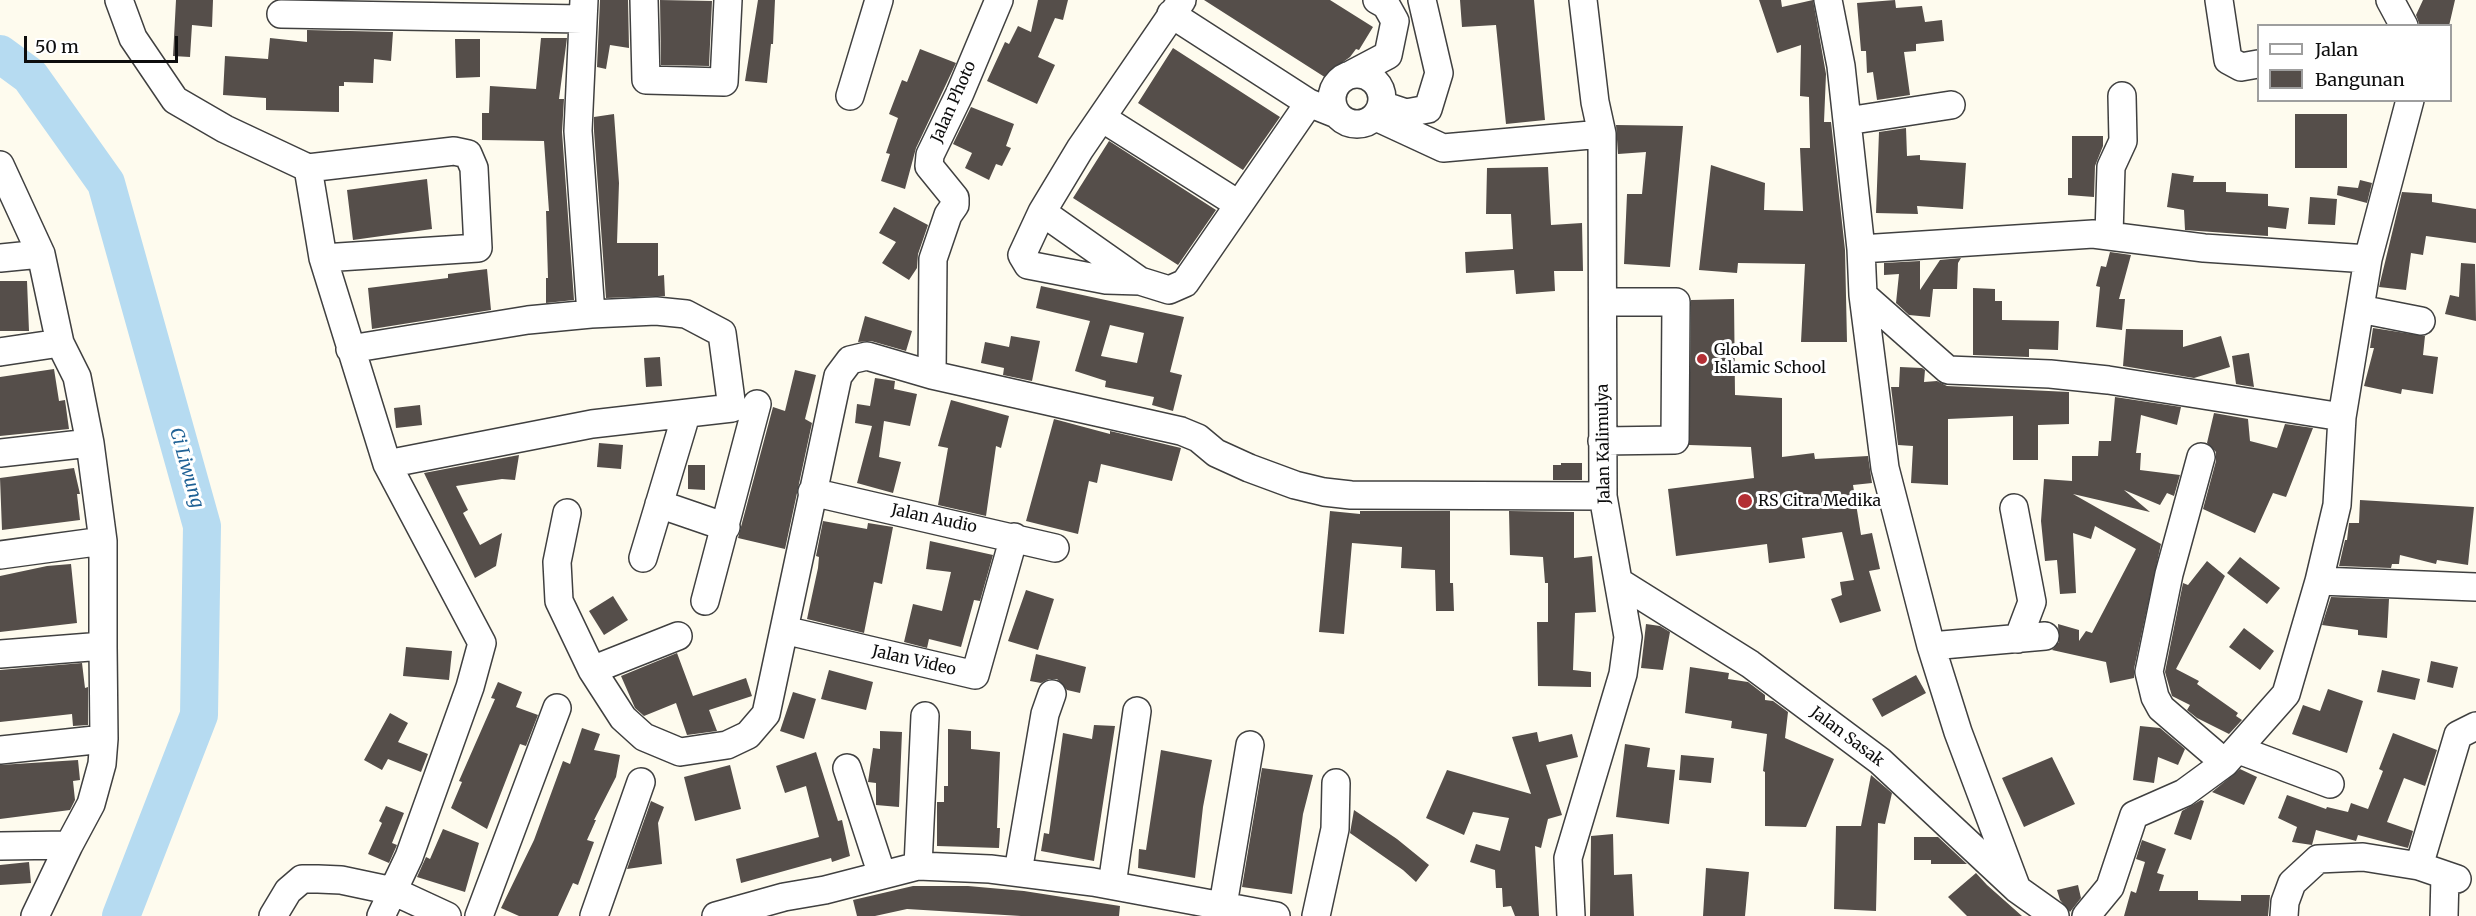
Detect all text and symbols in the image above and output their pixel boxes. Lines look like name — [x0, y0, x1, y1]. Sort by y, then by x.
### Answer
scale bar — [27, 24, 182, 62]
legend — [2257, 24, 2452, 102]
text: 50 m — [35, 35, 79, 58]
text: Jalan — [2315, 38, 2358, 61]
street label: Jalan Photo — [927, 58, 981, 146]
text: Bangunan — [2315, 68, 2405, 91]
place label: Global Islamic School — [1714, 340, 1826, 378]
marker: Global Islamic School — [1695, 352, 1709, 366]
street label: Jalan Kalimulya — [1593, 384, 1615, 504]
water label: Ci Liwung — [164, 425, 208, 511]
place label: RS Citra Medika — [1758, 491, 1881, 511]
marker: RS Citra Medika — [1736, 492, 1754, 510]
street label: Jalan Audio — [889, 501, 979, 537]
street label: Jalan Video — [870, 642, 958, 680]
street label: Jalan Sasak — [1806, 703, 1888, 771]

